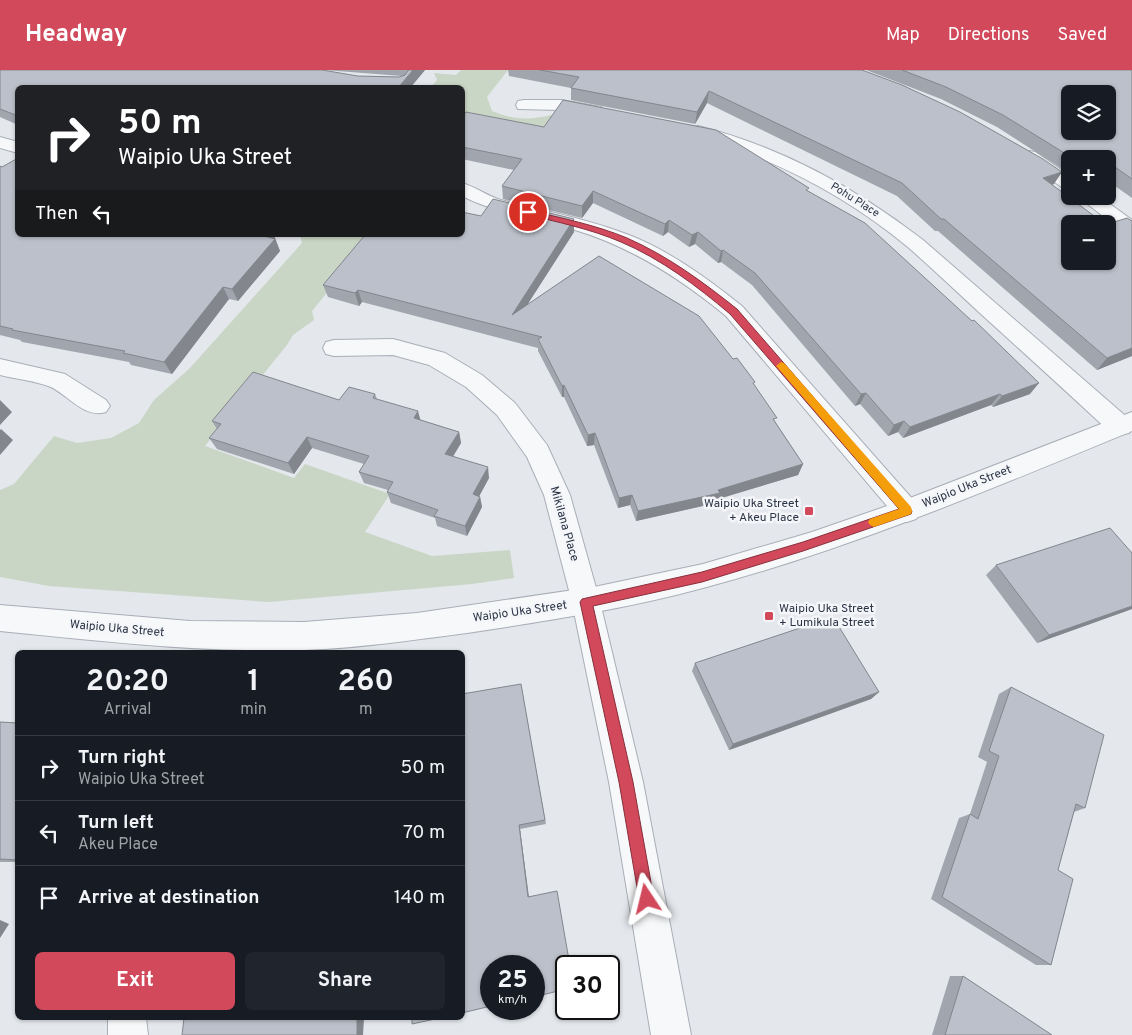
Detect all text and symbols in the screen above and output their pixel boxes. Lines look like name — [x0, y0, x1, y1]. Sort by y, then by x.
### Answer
text: Headway — [25, 20, 127, 50]
text: Map — [886, 24, 920, 47]
text: Directions — [948, 24, 1030, 47]
text: Saved — [1058, 24, 1107, 47]
map controls — [1061, 85, 1116, 270]
button: layers — [1061, 85, 1116, 140]
text: 50 m — [118, 102, 202, 146]
icon: right — [35, 105, 100, 170]
text: Waipio Uka Street — [118, 145, 292, 172]
button: + — [1061, 150, 1116, 205]
street label: Pohu Place — [828, 179, 882, 221]
pin — [507, 191, 549, 233]
icon: arrive — [514, 198, 542, 226]
icon: left — [88, 200, 116, 228]
text: Then — [35, 202, 78, 226]
button: − — [1061, 215, 1116, 270]
street label: Waipio Uka Street — [920, 462, 1014, 512]
street label: Mikilana Place — [546, 485, 582, 563]
place label: Waipio Uka Street + Akeu Place — [704, 496, 799, 526]
marker: Waipio Uka Street + Akeu Place — [803, 505, 815, 517]
street label: Waipio Uka Street — [472, 597, 568, 627]
place label: Waipio Uka Street + Lumikula Street — [779, 601, 875, 631]
marker: Waipio Uka Street + Lumikula Street — [763, 610, 775, 622]
street label: Waipio Uka Street — [69, 617, 165, 641]
text: 20:20 — [86, 664, 169, 701]
text: 1 — [247, 664, 259, 701]
text: 260 — [338, 664, 394, 701]
text: Arrival — [104, 700, 151, 720]
text: min — [240, 700, 267, 720]
text: m — [359, 700, 373, 720]
text: Turn right — [78, 746, 166, 770]
icon: right — [35, 754, 63, 782]
text: 50 m — [400, 756, 445, 780]
text: Waipio Uka Street — [78, 770, 205, 790]
text: Turn left — [78, 811, 154, 835]
icon: left — [35, 819, 63, 847]
text: 70 m — [403, 821, 445, 845]
text: Akeu Place — [78, 835, 158, 855]
position arrow — [620, 872, 672, 924]
icon: arrive — [35, 884, 63, 912]
text: Arrive at destination — [78, 886, 259, 910]
text: 140 m — [394, 886, 445, 910]
button: Exit — [35, 952, 235, 1010]
button: Share — [245, 952, 445, 1010]
speed limit sign: 30 — [555, 955, 620, 1020]
text: 25 — [497, 965, 528, 997]
text: km/h — [498, 992, 527, 1008]

